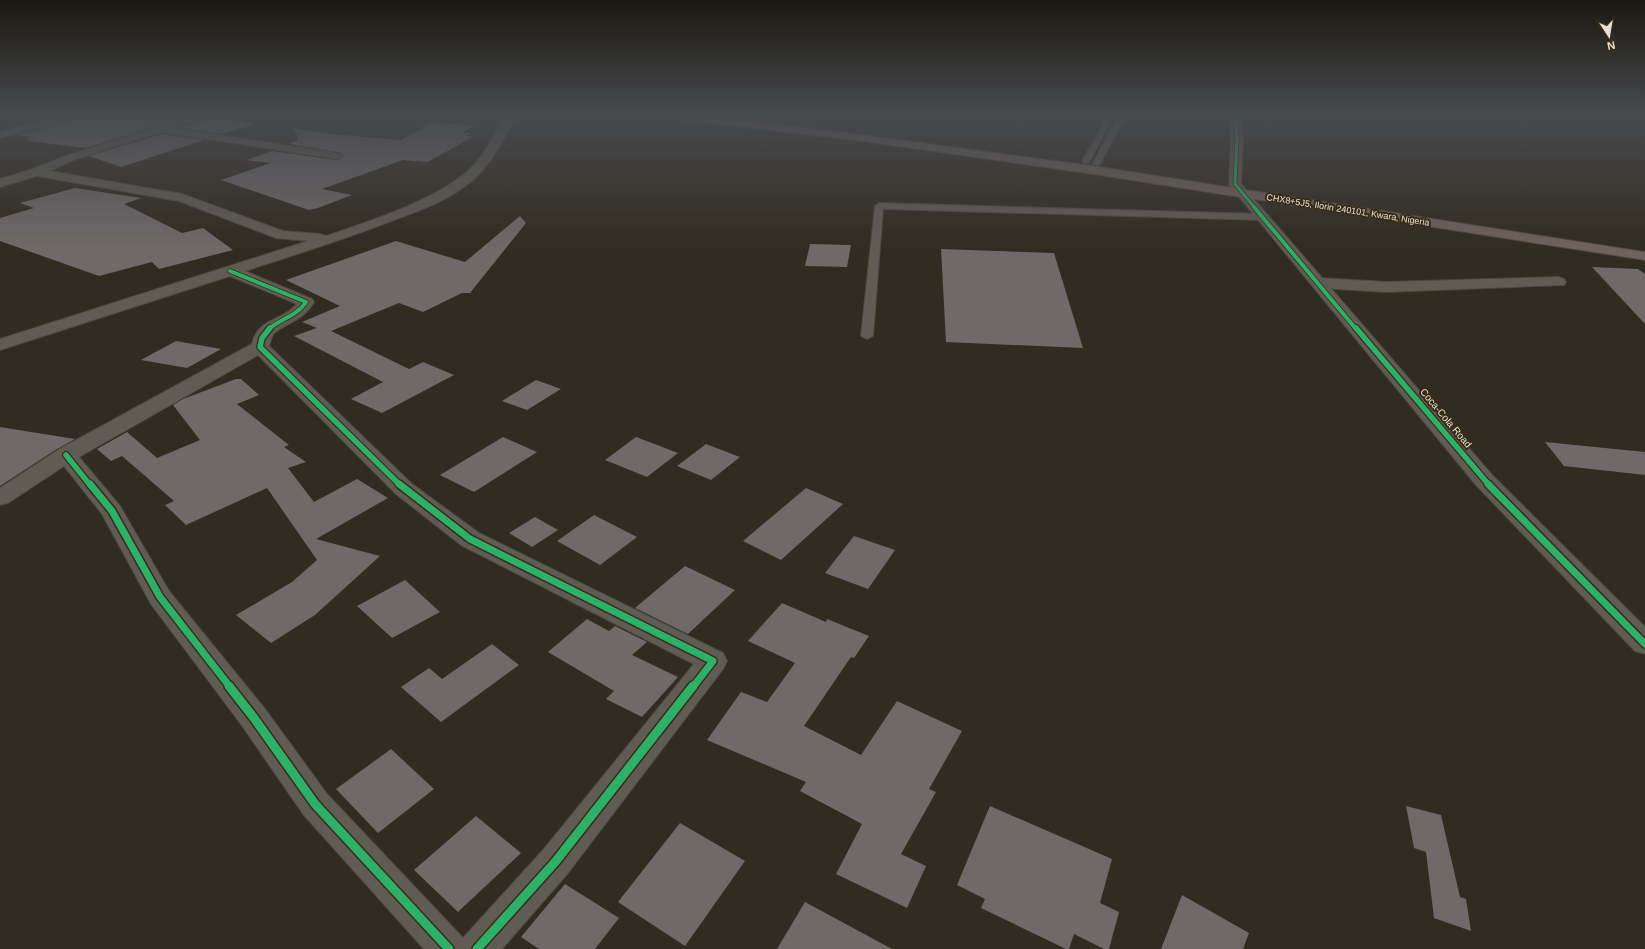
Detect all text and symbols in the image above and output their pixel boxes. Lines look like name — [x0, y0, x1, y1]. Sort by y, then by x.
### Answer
north arrow — [1589, 16, 1629, 56]
text: N — [1606, 39, 1616, 52]
street label: CHX8+5J5, Ilorin 240101, Kwara, Nigeria — [1266, 192, 1430, 228]
street label: Coca-Cola Road — [1418, 386, 1474, 450]

